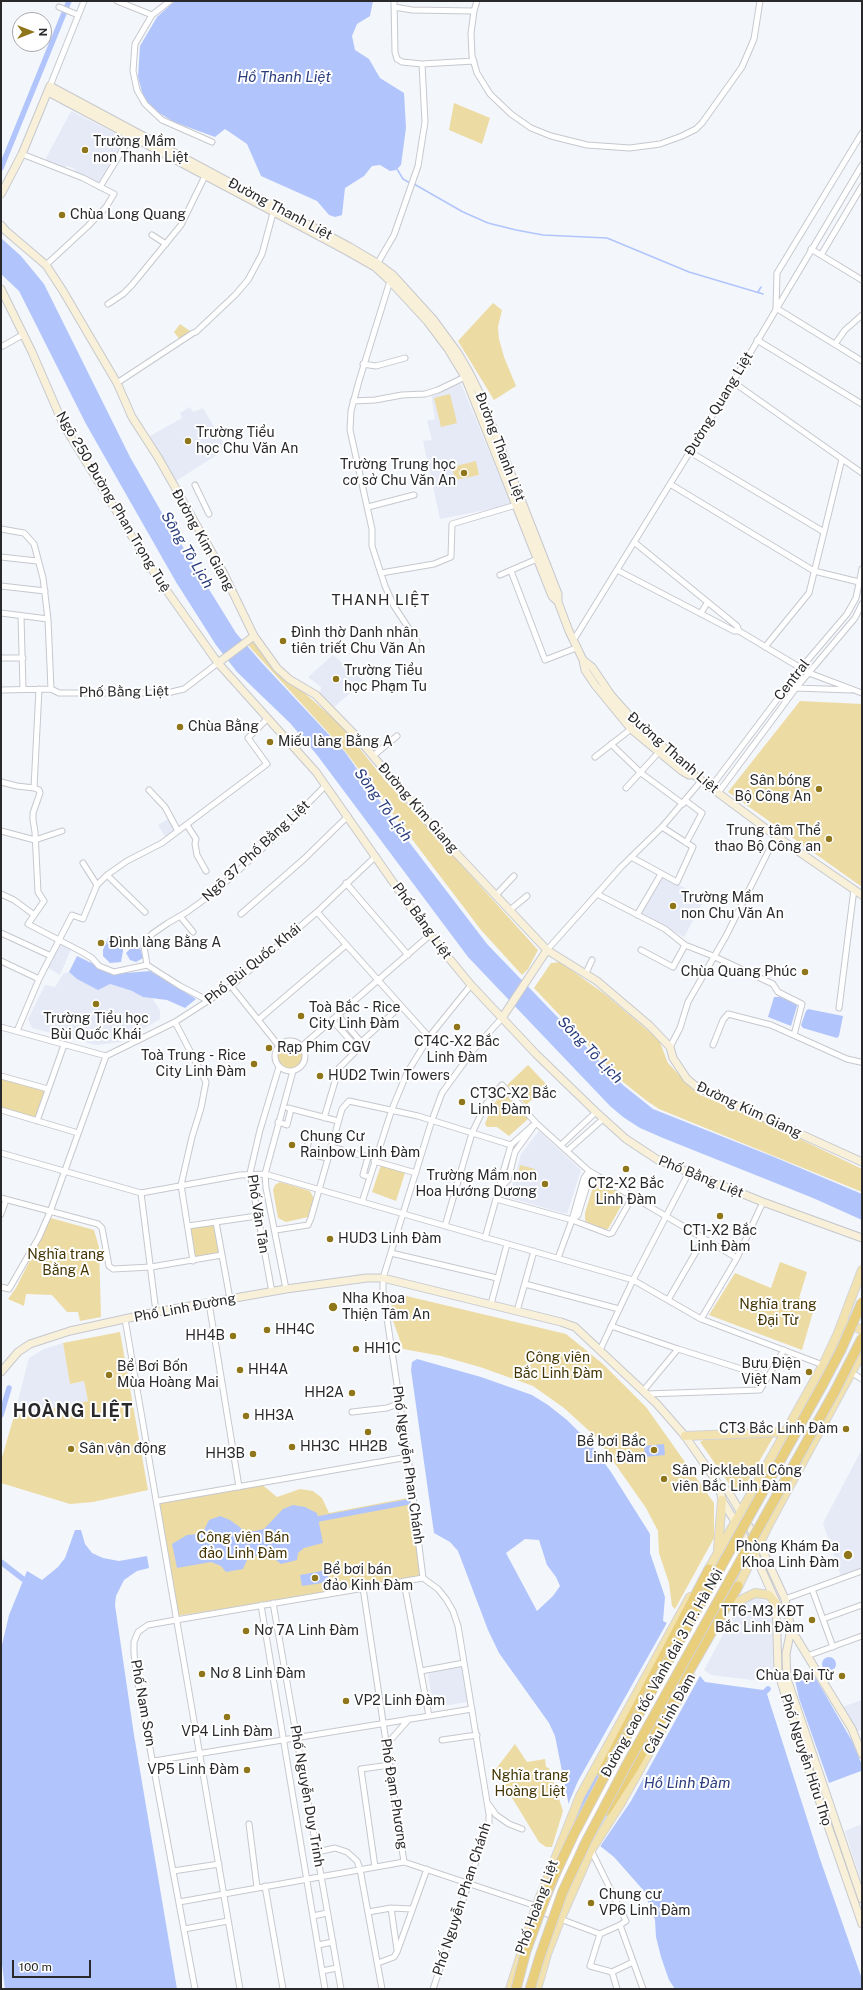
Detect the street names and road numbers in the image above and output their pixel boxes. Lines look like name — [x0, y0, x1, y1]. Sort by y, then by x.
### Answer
street label: Đường Thanh Liệt — [225, 174, 335, 244]
street label: Đường Quang Liệt — [681, 349, 757, 459]
street label: Đường Thanh Liệt — [471, 390, 529, 504]
street label: Ngõ 250 Đường Phan Trọng Tuệ — [52, 409, 174, 595]
street label: Đường Kim Giang — [168, 486, 238, 594]
street label: Central — [771, 656, 813, 704]
street label: Phố Bằng Liệt — [79, 683, 169, 701]
street label: Đường Thanh Liệt — [624, 709, 722, 797]
street label: Đường Kim Giang — [374, 759, 462, 857]
street label: Ngõ 37 Phố Bằng Liệt — [199, 797, 313, 905]
street label: Phố Bằng Liệt — [389, 880, 455, 962]
street label: Phố Bùi Quốc Khái — [201, 920, 305, 1008]
street label: Đường Kim Giang — [694, 1078, 804, 1142]
street label: Phố Bằng Liệt — [656, 1152, 746, 1202]
street label: Phố Văn Tân — [243, 1173, 273, 1255]
street label: Phố Linh Đường — [133, 1290, 237, 1326]
street label: Phố Nguyễn Phan Chánh — [389, 1385, 427, 1545]
street label: Đường cao tốc Vành đai 3 TP. Hà Nội — [598, 1566, 726, 1780]
street label: Phố Nam Sơn — [127, 1658, 159, 1748]
street label: Cầu Linh Đàm — [641, 1671, 699, 1757]
street label: Phố Nguyễn Hữu Thọ — [777, 1692, 835, 1828]
street label: Phố Nguyễn Duy Trinh — [286, 1724, 328, 1868]
street label: Phố Đạm Phương — [377, 1737, 411, 1851]
street label: Phố Nguyễn Phan Chánh — [429, 1820, 495, 1978]
street label: Phố Hoàng Liệt — [512, 1857, 562, 1957]

